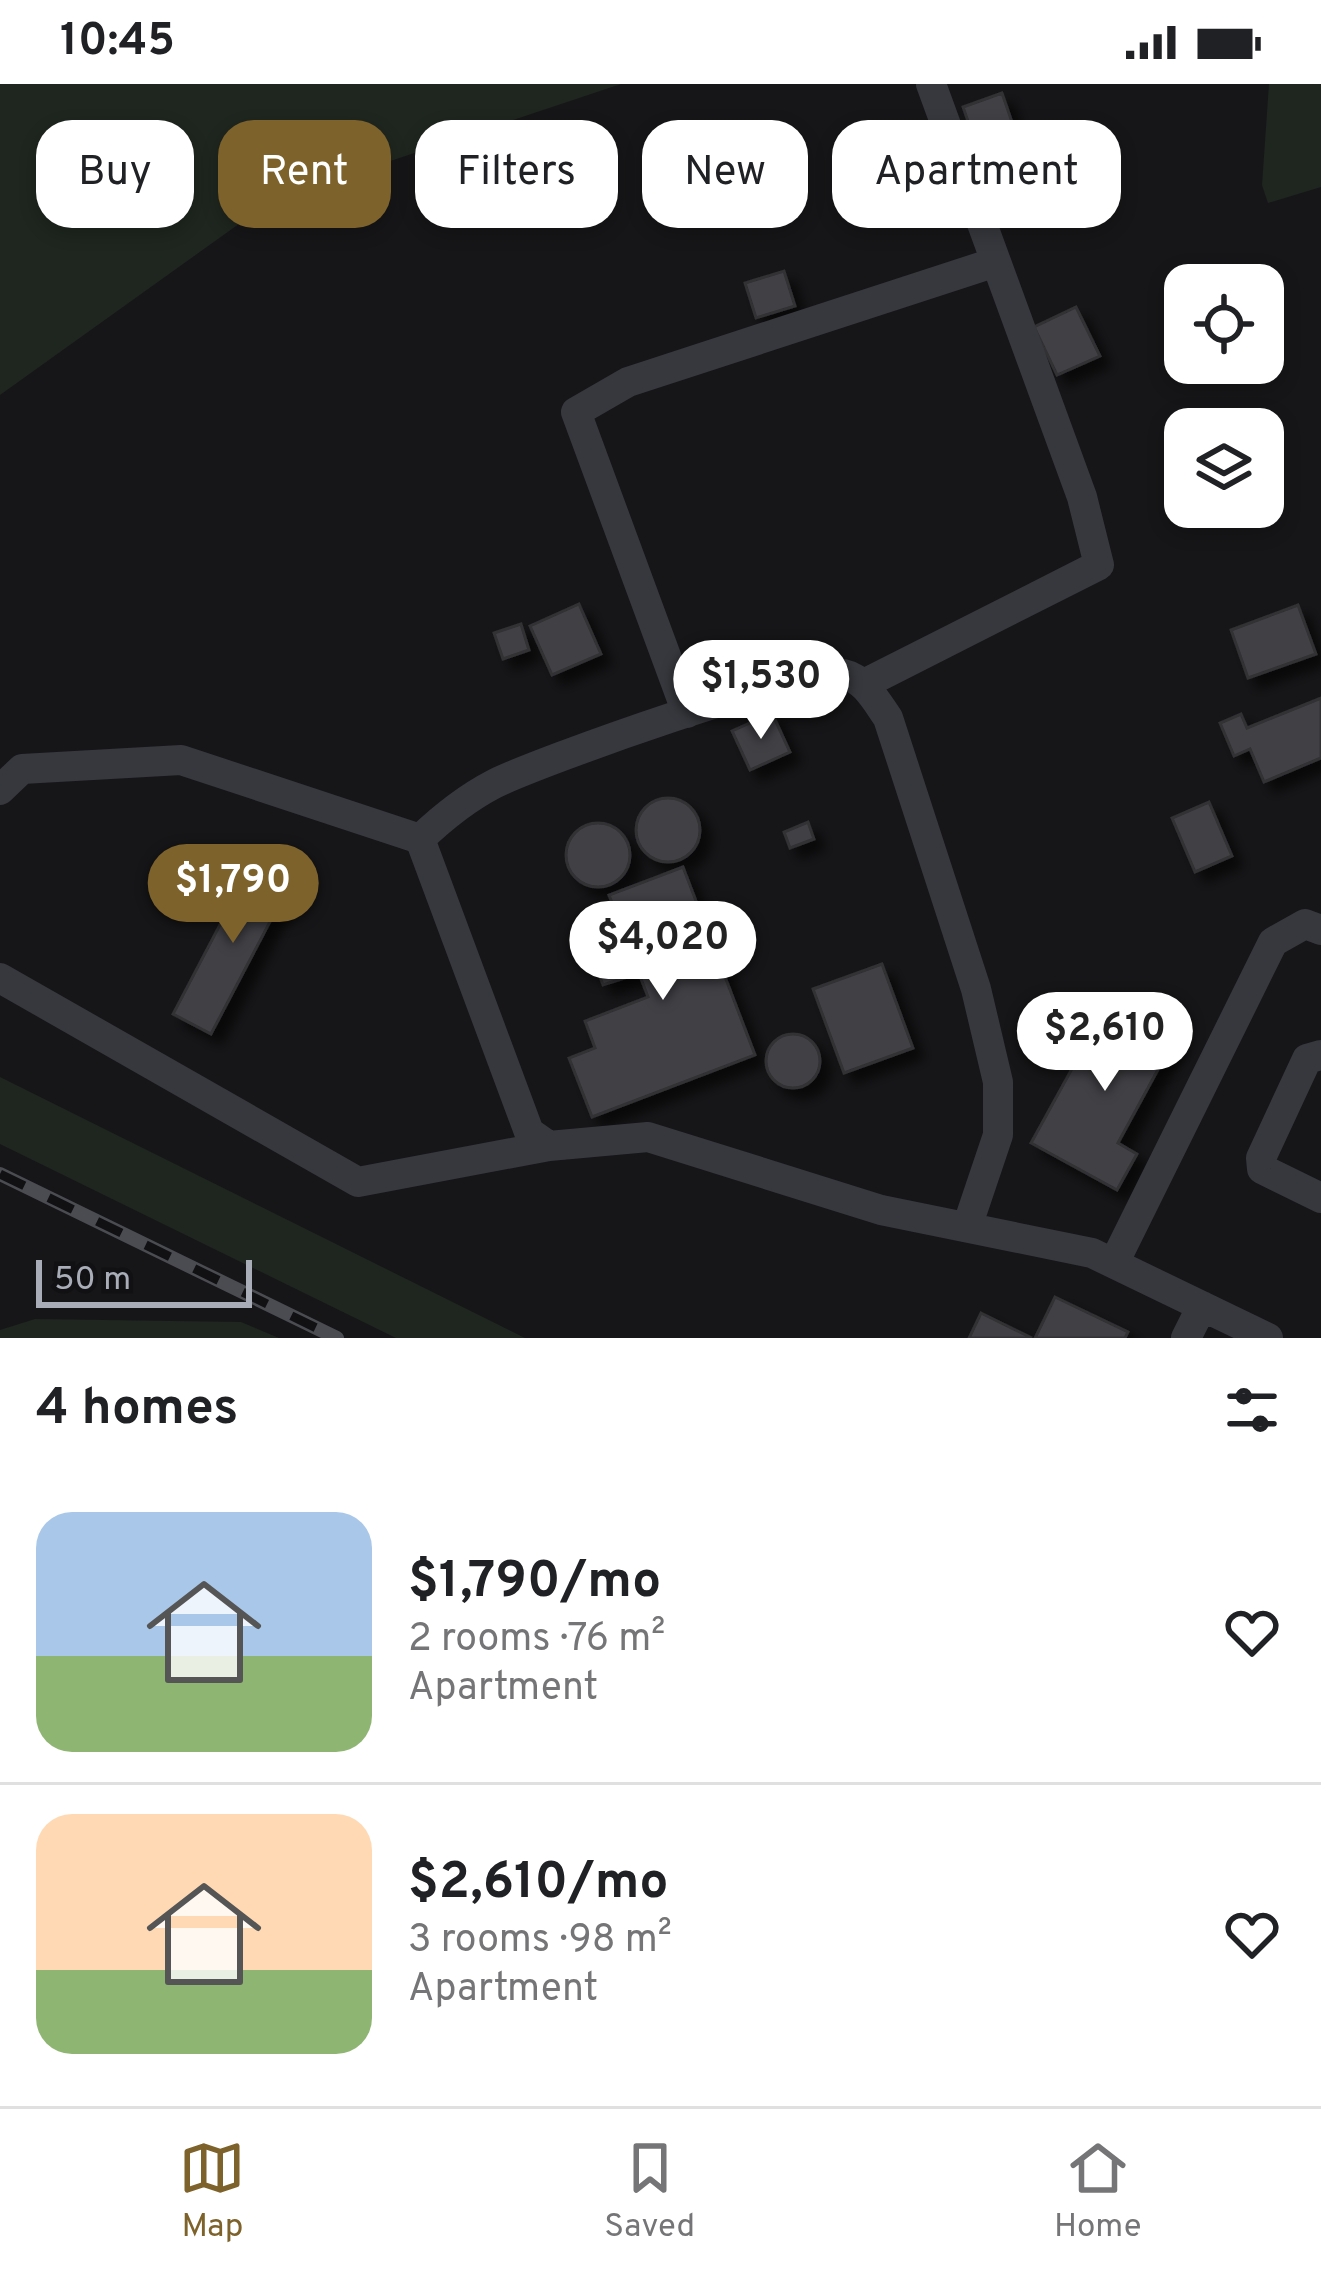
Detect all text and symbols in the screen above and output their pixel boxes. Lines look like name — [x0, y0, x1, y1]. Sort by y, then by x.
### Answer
text: 10:45 — [60, 14, 175, 71]
chip: Buy — [36, 120, 194, 228]
chip: Rent — [218, 120, 391, 228]
chip: Filters — [415, 120, 618, 228]
chip: New — [642, 120, 808, 228]
chip: Apartment — [832, 120, 1121, 228]
map controls — [1164, 264, 1284, 528]
button: locate — [1164, 264, 1284, 384]
button: layers — [1164, 408, 1284, 528]
pin: $1,530 — [663, 640, 859, 742]
text: $1,530 — [700, 654, 822, 703]
pin: $1,790 — [135, 844, 331, 946]
text: $1,790 — [175, 858, 291, 907]
pin: $4,020 — [565, 901, 761, 1003]
text: $4,020 — [596, 915, 730, 964]
pin: $2,610 — [1007, 992, 1203, 1094]
text: $2,610 — [1044, 1006, 1166, 1055]
scale bar — [36, 1254, 252, 1307]
text: 50 m — [54, 1260, 131, 1302]
icon: filters — [1219, 1377, 1285, 1443]
text: 4 homes — [36, 1378, 238, 1443]
text: $1,790/mo — [408, 1551, 661, 1616]
icon: home — [132, 1560, 276, 1704]
icon: heart — [1219, 1599, 1285, 1665]
text: 2 rooms · 76 m² — [408, 1616, 665, 1665]
text: Apartment — [408, 1665, 598, 1714]
text: $2,610/mo — [408, 1852, 669, 1917]
icon: home — [132, 1862, 276, 2006]
icon: heart — [1219, 1901, 1285, 1967]
text: 3 rooms · 98 m² — [408, 1917, 672, 1966]
text: Apartment — [408, 1966, 598, 2015]
tab: Map — [179, 2135, 245, 2249]
tab: Saved — [604, 2135, 695, 2249]
tab: Home — [1054, 2135, 1142, 2249]

